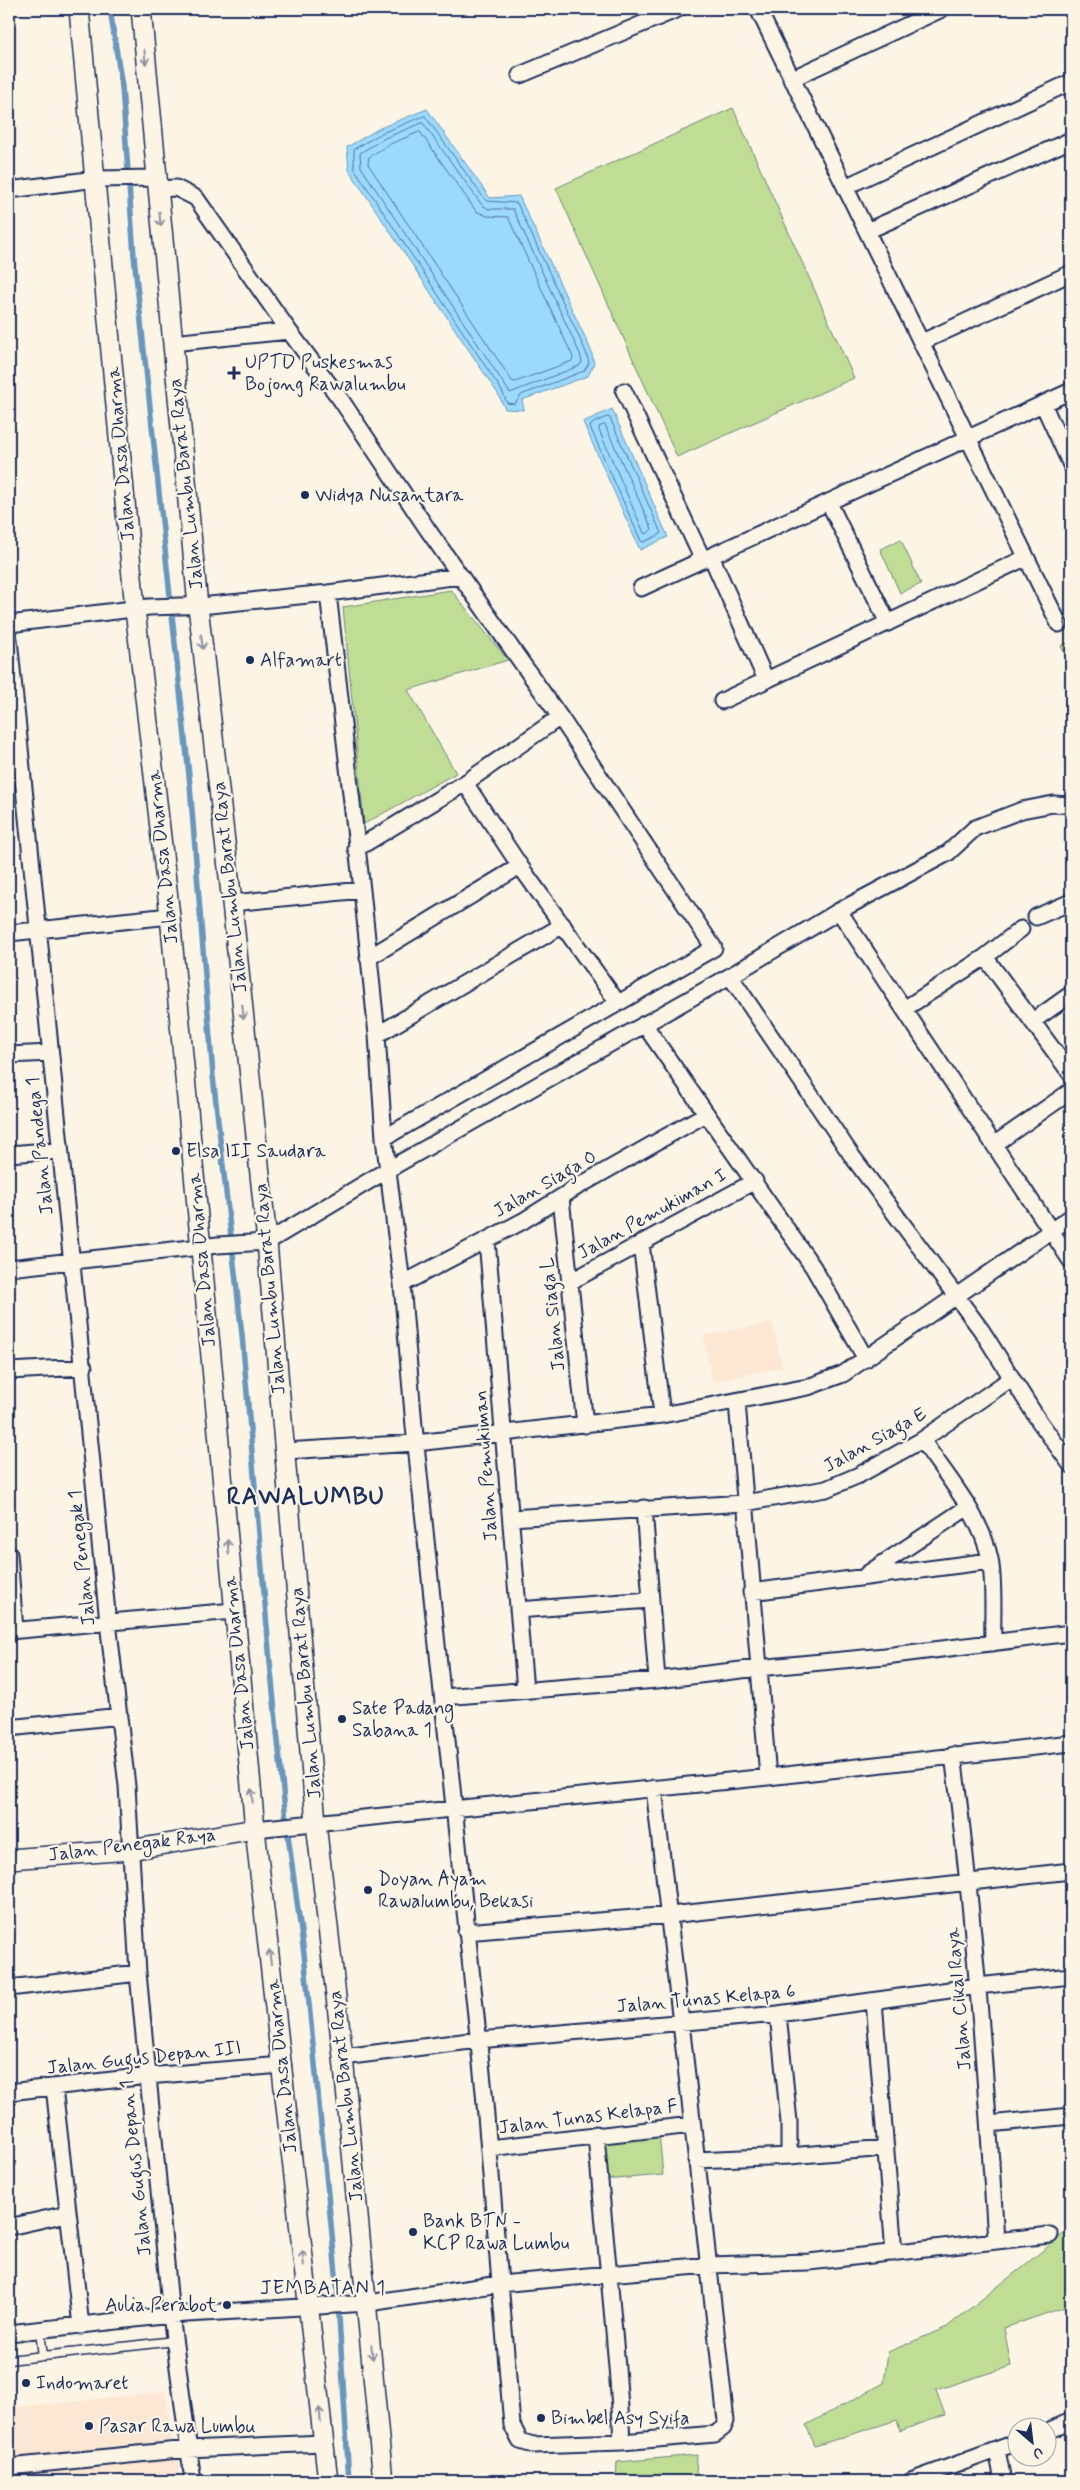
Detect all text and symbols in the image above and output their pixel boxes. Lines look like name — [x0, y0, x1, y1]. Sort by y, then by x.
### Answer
one-way arrow — [140, 49, 150, 65]
one-way arrow — [156, 211, 165, 227]
place label: UPTD Puskesmas Bojong Rawalumbu — [245, 350, 406, 398]
street label: Jalan Dasa Dharma — [101, 365, 141, 542]
marker: UPTD Puskesmas Bojong Rawalumbu — [227, 366, 241, 380]
street label: Jalan Lumbu Barat Raya — [162, 377, 210, 591]
place label: Widya Nusantara — [315, 483, 464, 508]
marker: Widya Nusantara — [299, 489, 311, 501]
one-way arrow — [197, 634, 207, 650]
place label: Alfamart — [260, 648, 342, 673]
marker: Alfamart — [244, 654, 256, 666]
street label: Jalan Dasa Dharma — [141, 768, 185, 945]
street label: Jalan Lumbu Barat Raya — [206, 780, 254, 994]
one-way arrow — [238, 1004, 248, 1020]
street label: Jalan Pandega 1 — [20, 1076, 61, 1216]
place label: Elsa III Saudara — [186, 1139, 326, 1164]
street label: Jalan Siaga O — [489, 1144, 603, 1226]
marker: Elsa III Saudara — [170, 1145, 182, 1157]
street label: Jalan Pemukiman I — [573, 1163, 731, 1265]
street label: Jalan Dasa Dharma — [182, 1171, 222, 1348]
street label: Jalan Lumbu Barat Raya — [248, 1182, 292, 1396]
street label: Jalan Siaga L — [535, 1255, 574, 1372]
street label: Jalan Pemukiman — [468, 1389, 504, 1543]
street label: Jalan Siaga E — [819, 1401, 933, 1481]
district label: RAWALUMBU — [227, 1482, 385, 1513]
street label: Jalan Penegak 1 — [62, 1489, 104, 1627]
one-way arrow — [223, 1539, 233, 1555]
street label: Jalan Dasa Dharma — [217, 1574, 261, 1751]
street label: Jalan Lumbu Barat Raya — [284, 1586, 328, 1800]
place label: Sate Padang Sabana 1 — [352, 1696, 454, 1743]
marker: Sate Padang Sabana 1 — [336, 1713, 348, 1725]
one-way arrow — [247, 1788, 257, 1804]
street label: Jalan Penegak Raya — [47, 1822, 217, 1870]
place label: Doyan Ayam Rawalumbu, Bekasi — [378, 1867, 533, 1914]
marker: Doyan Ayam Rawalumbu, Bekasi — [362, 1884, 374, 1896]
street label: Jalan Cikal Raya — [940, 1926, 978, 2072]
one-way arrow — [265, 1950, 275, 1966]
street label: Jalan Dasa Dharma — [260, 1977, 304, 2154]
street label: Jalan Tunas Kelapa 6 — [615, 1979, 797, 2019]
street label: Jalan Lumbu Barat Raya — [322, 1989, 370, 2203]
street label: Jalan Gugus Depan III — [46, 2035, 243, 2084]
street label: Jalan Gugus Depan 1 — [114, 2078, 161, 2257]
street label: Jalan Tunas Kelapa F — [497, 2094, 679, 2140]
place label: Bank BTN - KCP Rawa Lumbu — [423, 2209, 569, 2256]
marker: Bank BTN - KCP Rawa Lumbu — [407, 2226, 419, 2238]
one-way arrow — [298, 2250, 308, 2266]
district label: JEMBATAN 1 — [260, 2275, 386, 2302]
place label: Aulia Perabot — [105, 2293, 217, 2318]
marker: Aulia Perabot — [221, 2299, 233, 2311]
one-way arrow — [367, 2344, 376, 2360]
place label: Indomaret — [36, 2371, 128, 2396]
marker: Indomaret — [20, 2377, 32, 2389]
place label: Bimbel Asy Syifa — [551, 2406, 690, 2431]
one-way arrow — [315, 2408, 325, 2424]
marker: Bimbel Asy Syifa — [535, 2412, 547, 2424]
place label: Pasar Rawa Lumbu — [99, 2414, 256, 2439]
north arrow — [1008, 2418, 1058, 2468]
marker: Pasar Rawa Lumbu — [83, 2420, 95, 2432]
text: U — [1029, 2443, 1046, 2463]

